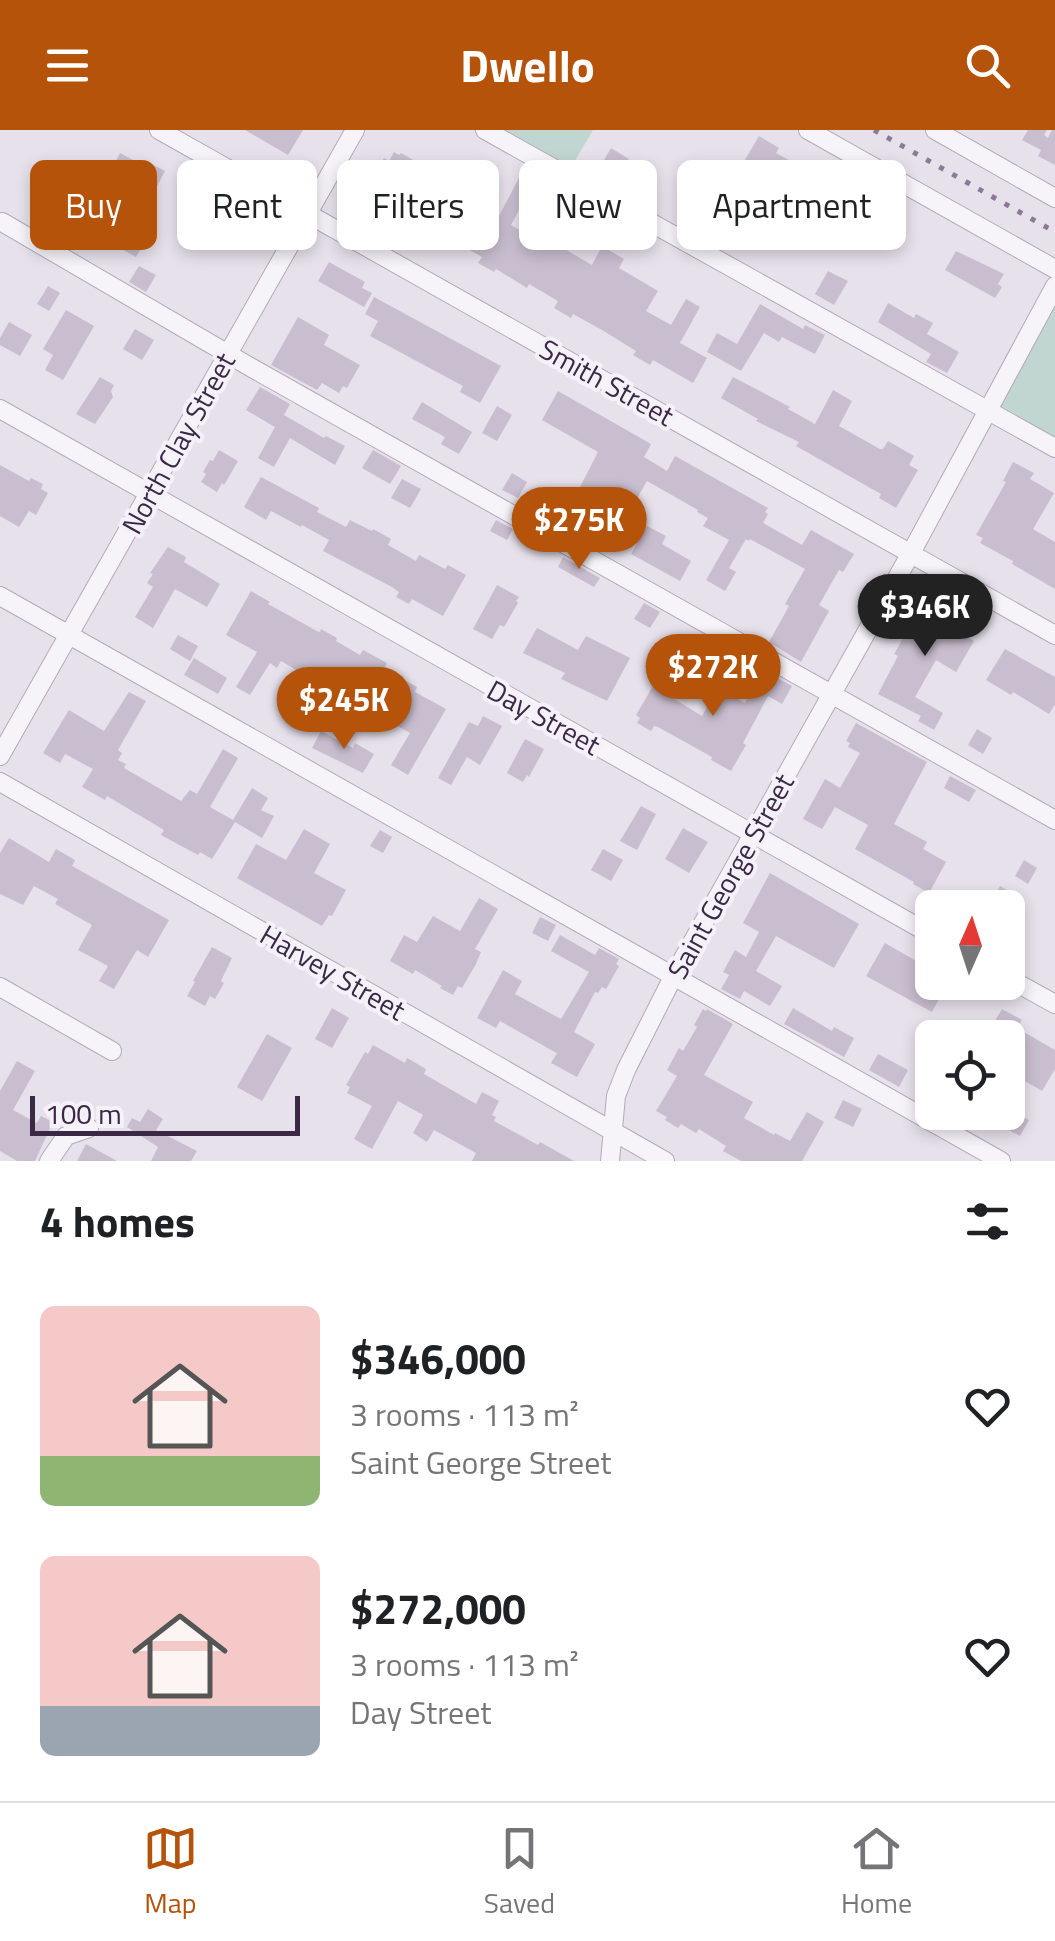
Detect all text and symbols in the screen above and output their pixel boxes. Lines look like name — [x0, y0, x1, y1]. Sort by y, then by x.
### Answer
text: Dwello — [460, 31, 595, 99]
icon: menu — [40, 38, 95, 93]
icon: search — [960, 38, 1015, 93]
chip: Buy — [30, 160, 157, 250]
chip: Rent — [177, 160, 317, 250]
chip: Filters — [337, 160, 499, 250]
chip: New — [519, 160, 657, 250]
chip: Apartment — [677, 160, 906, 250]
street label: Smith Street — [532, 327, 682, 437]
street label: North Clay Street — [110, 344, 246, 542]
pin: $275K — [509, 487, 649, 572]
text: $275K — [534, 495, 624, 543]
pin: $346K — [855, 574, 995, 659]
text: $346K — [880, 582, 970, 630]
pin: $272K — [643, 634, 783, 719]
text: $272K — [668, 642, 758, 690]
pin: $245K — [274, 667, 414, 752]
street label: Day Street — [479, 668, 609, 766]
text: $245K — [299, 675, 389, 723]
street label: Saint George Street — [656, 765, 804, 986]
north arrow — [915, 890, 1025, 1000]
map controls — [915, 890, 1025, 1130]
street label: Harvey Street — [252, 913, 414, 1031]
button: locate — [915, 1020, 1025, 1130]
scale bar — [30, 1091, 300, 1136]
text: 100 m — [45, 1092, 122, 1135]
text: 4 homes — [40, 1189, 195, 1253]
icon: filters — [960, 1194, 1015, 1249]
text: $346,000 — [350, 1326, 526, 1390]
icon: home — [120, 1346, 240, 1466]
icon: heart — [960, 1379, 1015, 1434]
text: 3 rooms · 113 m² — [350, 1390, 579, 1438]
text: Saint George Street — [350, 1438, 612, 1486]
text: $272,000 — [350, 1576, 526, 1640]
icon: home — [120, 1596, 240, 1716]
icon: heart — [960, 1629, 1015, 1684]
text: 3 rooms · 113 m² — [350, 1640, 579, 1688]
text: Day Street — [350, 1688, 492, 1736]
tab: Map — [143, 1821, 198, 1924]
tab: Saved — [484, 1821, 555, 1924]
tab: Home — [841, 1821, 912, 1924]

